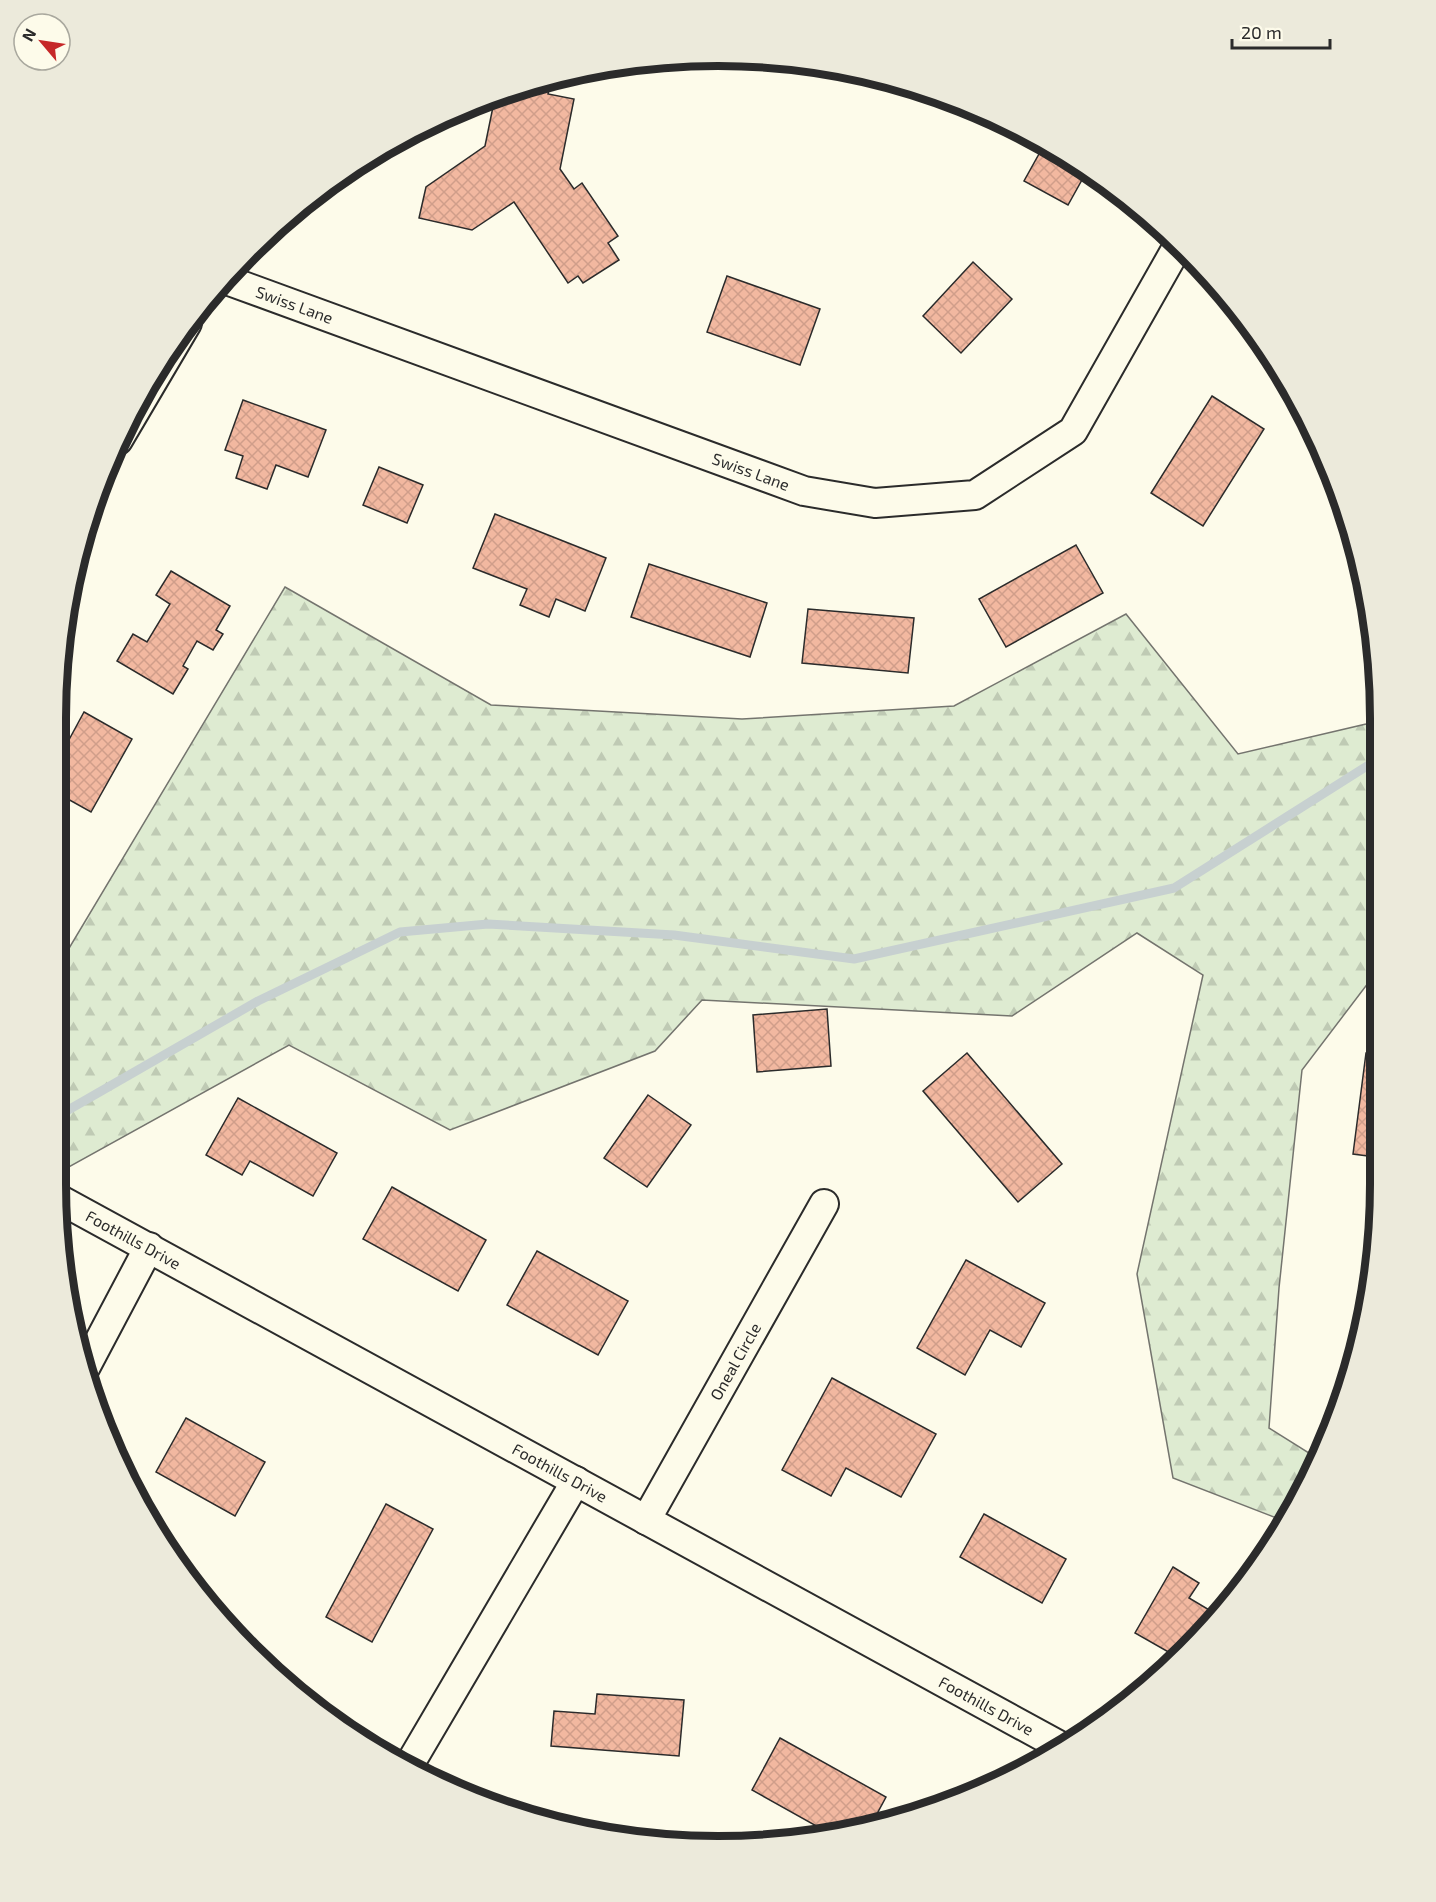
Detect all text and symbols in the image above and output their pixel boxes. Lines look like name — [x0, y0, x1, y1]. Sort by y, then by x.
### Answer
north arrow — [12, 12, 72, 72]
scale bar — [1232, 12, 1330, 50]
text: 20 m — [1241, 21, 1282, 43]
text: N — [17, 25, 40, 44]
street label: Swiss Lane — [253, 281, 336, 327]
street label: Swiss Lane — [710, 448, 792, 494]
street label: Foothills Drive — [83, 1206, 184, 1273]
street label: Oneal Circle — [706, 1319, 764, 1403]
street label: Foothills Drive — [509, 1439, 611, 1506]
street label: Foothills Drive — [936, 1672, 1037, 1739]

